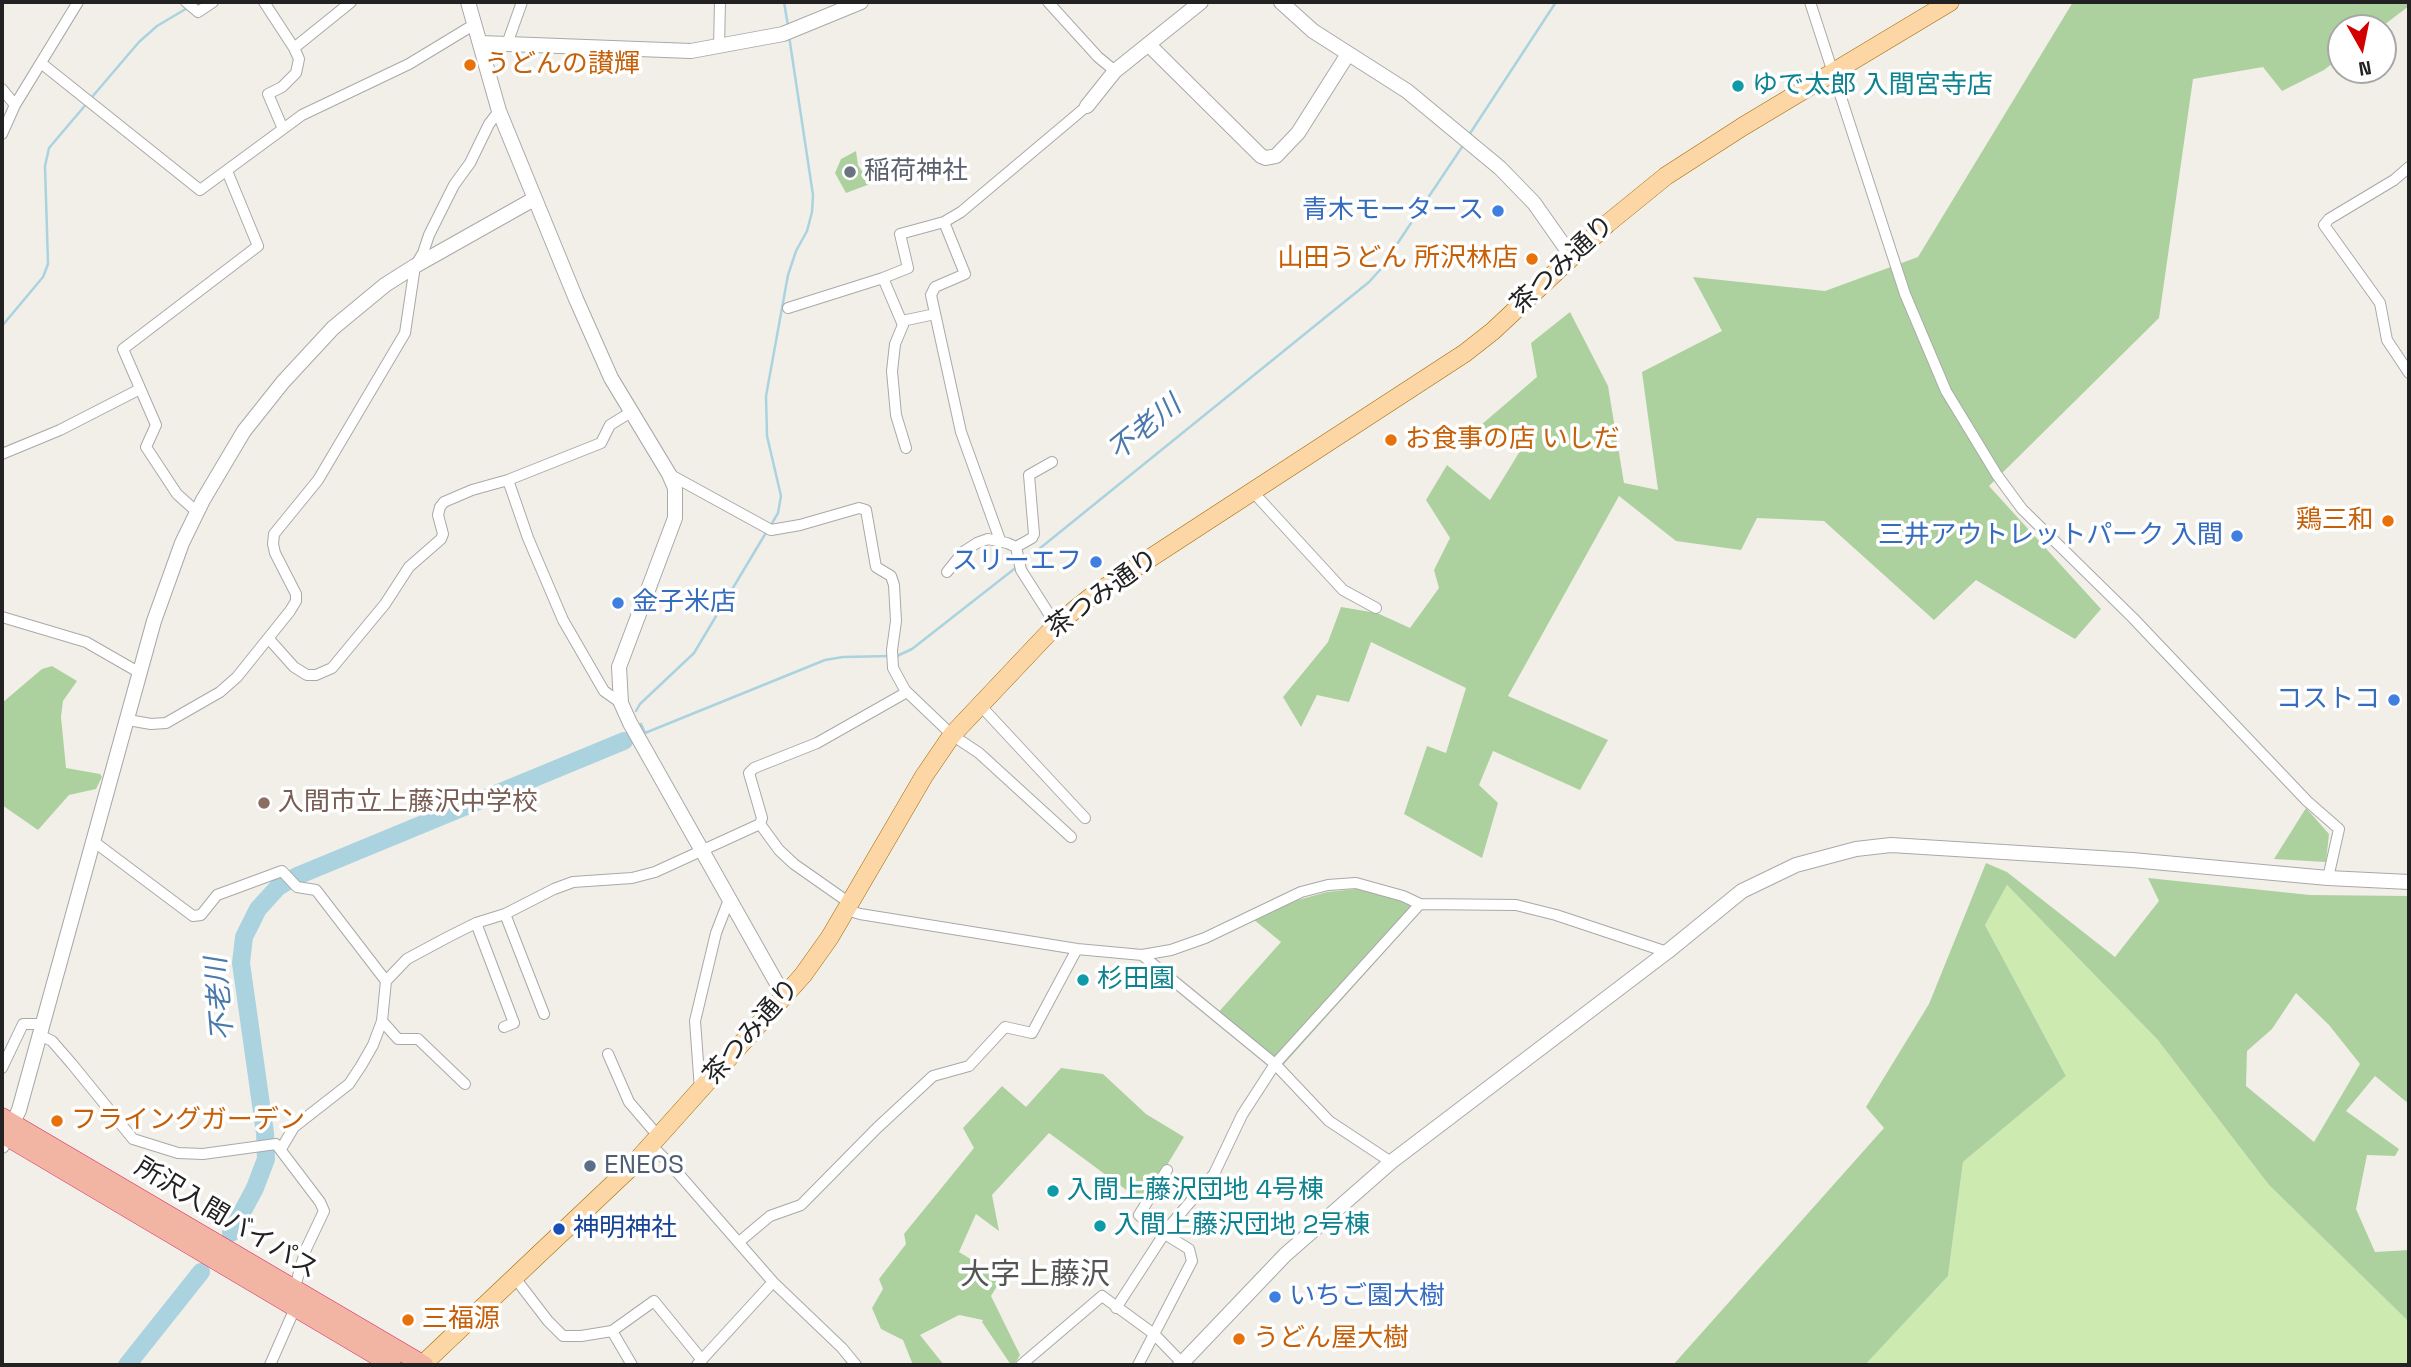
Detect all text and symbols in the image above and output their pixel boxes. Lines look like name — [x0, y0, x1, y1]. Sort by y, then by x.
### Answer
north arrow — [2327, 14, 2397, 84]
place label: うどんの讃輝 — [484, 49, 640, 81]
text: N — [2357, 55, 2373, 82]
marker: うどんの讃輝 — [462, 57, 478, 73]
place label: ゆで太郎 入間宮寺店 — [1752, 70, 1993, 102]
marker: ゆで太郎 入間宮寺店 — [1730, 78, 1746, 94]
place label: 稲荷神社 — [864, 156, 968, 188]
marker: 稲荷神社 — [842, 164, 858, 180]
place label: 青木モータース — [1302, 195, 1484, 227]
marker: 青木モータース — [1490, 203, 1506, 219]
street label: 茶つみ通り — [1505, 209, 1621, 321]
place label: 山田うどん 所沢林店 — [1277, 243, 1518, 275]
marker: 山田うどん 所沢林店 — [1524, 251, 1540, 267]
water label: 不老川 — [1102, 390, 1188, 468]
place label: お食事の店 いしだ — [1405, 424, 1620, 456]
marker: お食事の店 いしだ — [1383, 432, 1399, 448]
place label: 鶏三和 — [2296, 505, 2374, 537]
marker: 鶏三和 — [2380, 513, 2396, 529]
place label: 三井アウトレットパーク 入間 — [1878, 520, 2223, 552]
marker: 三井アウトレットパーク 入間 — [2229, 528, 2245, 544]
street label: 茶つみ通り — [1041, 543, 1165, 645]
place label: スリーエフ — [952, 546, 1082, 578]
marker: スリーエフ — [1088, 554, 1104, 570]
place label: 金子米店 — [632, 587, 736, 619]
marker: 金子米店 — [610, 595, 626, 611]
place label: コストコ — [2276, 684, 2380, 716]
marker: コストコ — [2386, 692, 2402, 708]
place label: 入間市立上藤沢中学校 — [278, 787, 538, 819]
marker: 入間市立上藤沢中学校 — [256, 795, 272, 811]
water label: 不老川 — [201, 956, 241, 1042]
place label: 杉田園 — [1097, 964, 1175, 996]
marker: 杉田園 — [1075, 972, 1091, 988]
street label: 茶つみ通り — [698, 973, 806, 1091]
place label: フライングガーデン — [71, 1105, 305, 1137]
marker: フライングガーデン — [49, 1113, 65, 1129]
place label: ENEOS — [604, 1150, 684, 1182]
street label: 所沢入間バイパス — [129, 1152, 323, 1286]
marker: ENEOS — [582, 1158, 598, 1174]
place label: 入間上藤沢団地 4号棟 — [1067, 1175, 1324, 1207]
marker: 入間上藤沢団地 4号棟 — [1045, 1183, 1061, 1199]
place label: 入間上藤沢団地 2号棟 — [1114, 1210, 1370, 1242]
place label: 神明神社 — [573, 1213, 677, 1245]
marker: 入間上藤沢団地 2号棟 — [1092, 1218, 1108, 1234]
marker: 神明神社 — [551, 1221, 567, 1237]
district label: 大字上藤沢 — [960, 1258, 1110, 1294]
place label: いちご園大樹 — [1289, 1281, 1445, 1313]
marker: いちご園大樹 — [1267, 1289, 1283, 1305]
place label: 三福源 — [422, 1304, 500, 1336]
marker: 三福源 — [400, 1312, 416, 1328]
place label: うどん屋大樹 — [1253, 1323, 1409, 1355]
marker: うどん屋大樹 — [1231, 1331, 1247, 1347]

